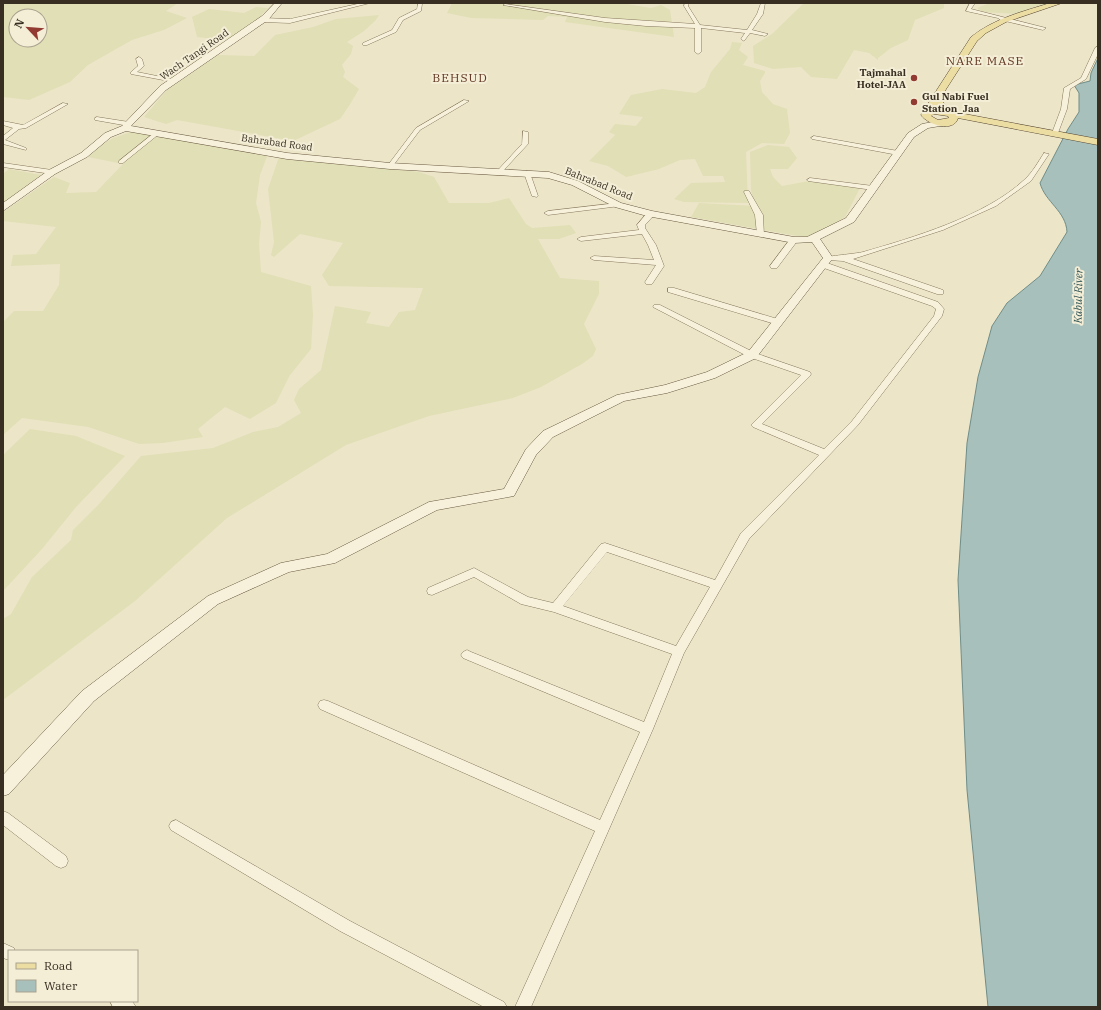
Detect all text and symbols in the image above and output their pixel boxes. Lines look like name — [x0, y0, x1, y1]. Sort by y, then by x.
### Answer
north arrow — [8, 8, 48, 48]
text: N — [11, 16, 27, 31]
street label: Wach Tangi Road — [157, 26, 231, 83]
district label: NARE MASE — [946, 53, 1024, 68]
place label: Tajmahal Hotel-JAA — [857, 66, 906, 91]
district label: BEHSUD — [432, 70, 488, 85]
marker: Tajmahal Hotel-JAA — [909, 73, 919, 83]
place label: Gul Nabi Fuel Station_Jaa — [922, 90, 989, 115]
marker: Gul Nabi Fuel Station_Jaa — [909, 97, 919, 107]
street label: Bahrabad Road — [240, 131, 313, 154]
street label: Bahrabad Road — [563, 164, 635, 203]
water label: Kabul River — [1071, 267, 1085, 325]
legend — [8, 950, 138, 1002]
text: Road — [44, 958, 73, 973]
text: Water — [44, 978, 78, 993]

